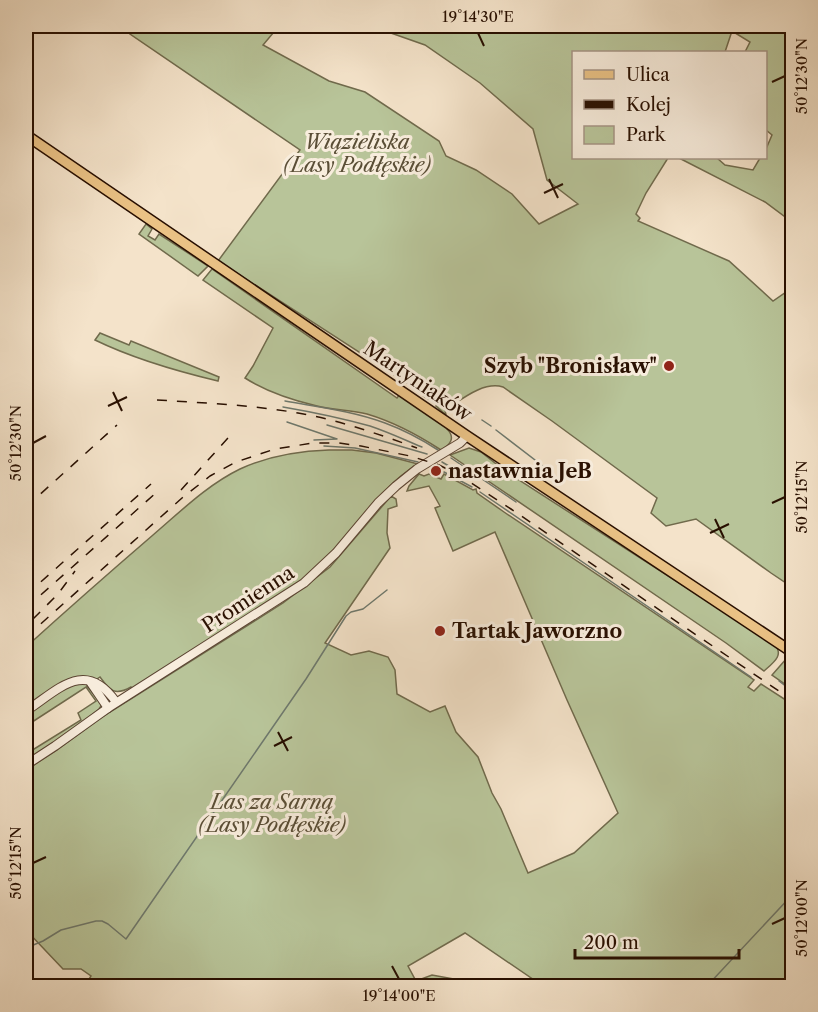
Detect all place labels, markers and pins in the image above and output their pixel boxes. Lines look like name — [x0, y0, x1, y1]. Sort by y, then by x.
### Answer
place label: Szyb "Bronisław" — [484, 354, 657, 378]
marker: Szyb "Bronisław" — [662, 359, 676, 373]
place label: nastawnia JeB — [448, 459, 592, 483]
marker: nastawnia JeB — [429, 464, 443, 478]
place label: Tartak Jaworzno — [452, 619, 622, 643]
marker: Tartak Jaworzno — [433, 624, 447, 638]

